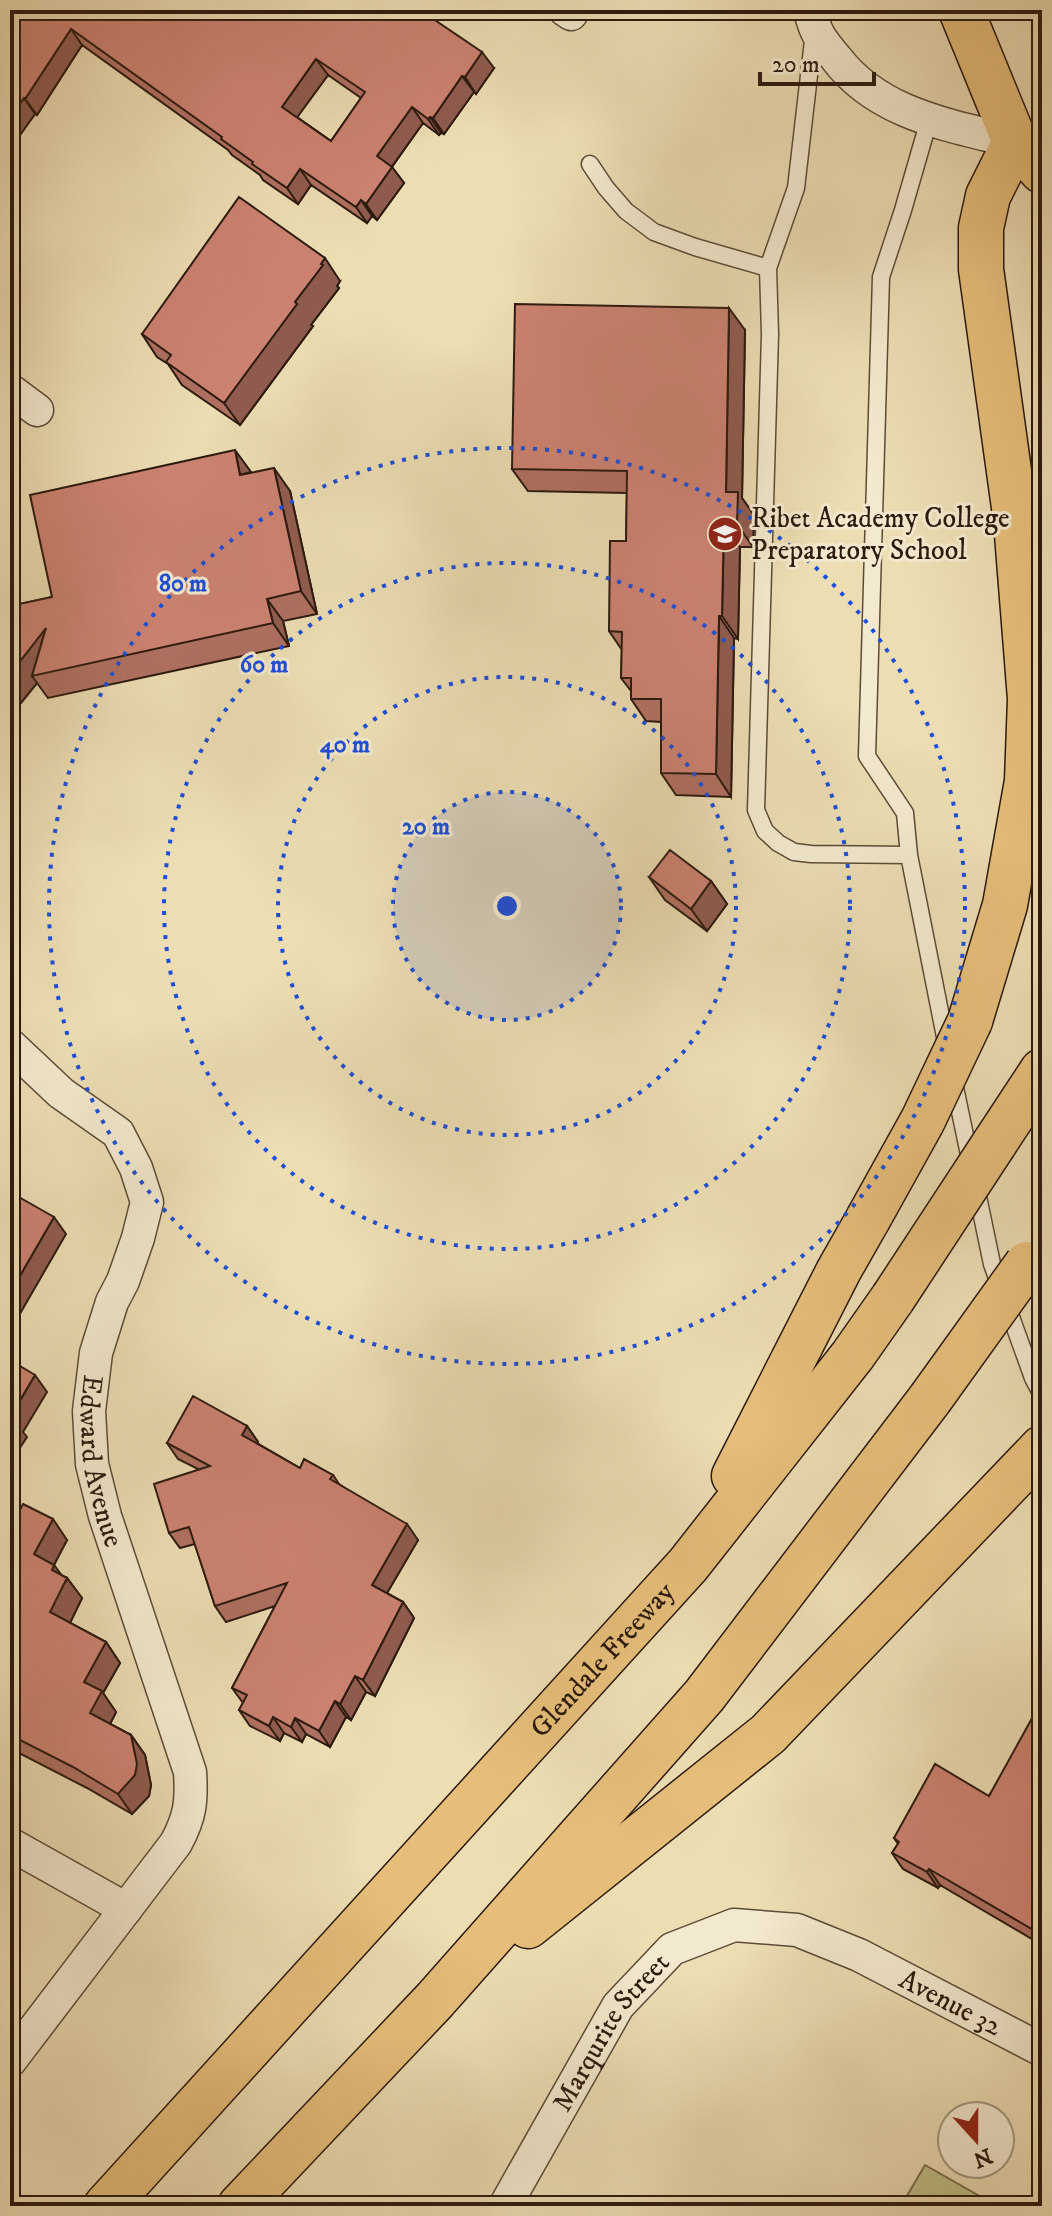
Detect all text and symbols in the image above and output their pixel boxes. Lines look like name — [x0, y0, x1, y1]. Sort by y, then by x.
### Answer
scale bar — [760, 36, 874, 86]
text: 20 m — [772, 50, 820, 80]
place label: Ribet Academy College Preparatory School — [751, 501, 1010, 568]
school or university icon: Ribet Academy College Preparatory School — [706, 515, 744, 553]
text: 80 m — [159, 569, 207, 599]
text: 60 m — [240, 650, 288, 680]
text: 40 m — [320, 730, 370, 760]
text: 20 m — [402, 812, 450, 842]
centre of rings — [493, 892, 521, 920]
street label: Edward Avenue — [71, 1373, 132, 1552]
street label: Glendale Freeway — [523, 1574, 682, 1745]
street label: Marqurite Street — [544, 1945, 677, 2118]
street label: Avenue 32 — [893, 1961, 1008, 2044]
north arrow — [936, 2100, 1016, 2180]
text: N — [969, 2141, 996, 2173]

